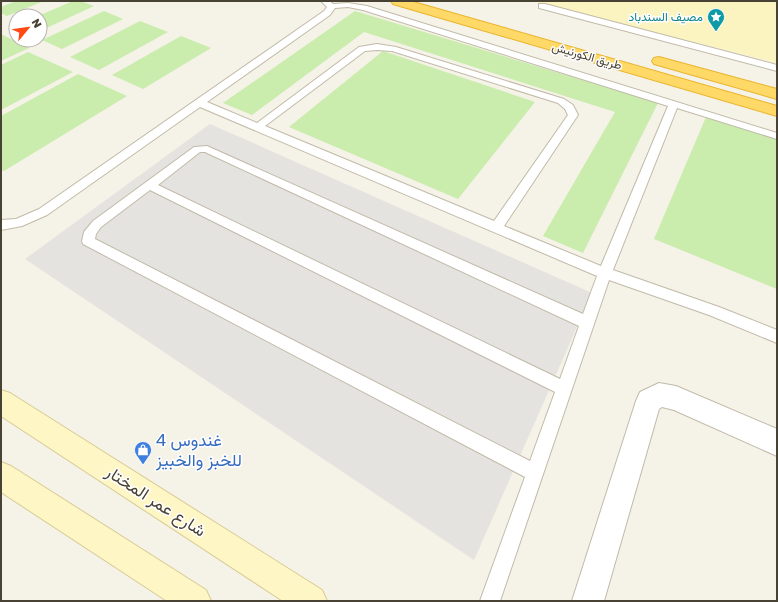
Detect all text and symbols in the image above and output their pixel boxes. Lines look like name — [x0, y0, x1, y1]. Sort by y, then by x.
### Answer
place icon: مصيف السندباد — [706, 7, 726, 32]
north arrow — [8, 8, 48, 48]
place label: مصيف السندباد — [629, 9, 703, 24]
text: N — [29, 16, 45, 30]
street label: طريق الكورنيش — [550, 38, 624, 74]
place label: غندوس 4 للخبز والخبيز — [155, 429, 242, 471]
shop icon: غندوس 4 للخبز والخبيز — [133, 440, 153, 465]
street label: شارع عمر المختار — [100, 460, 210, 542]

